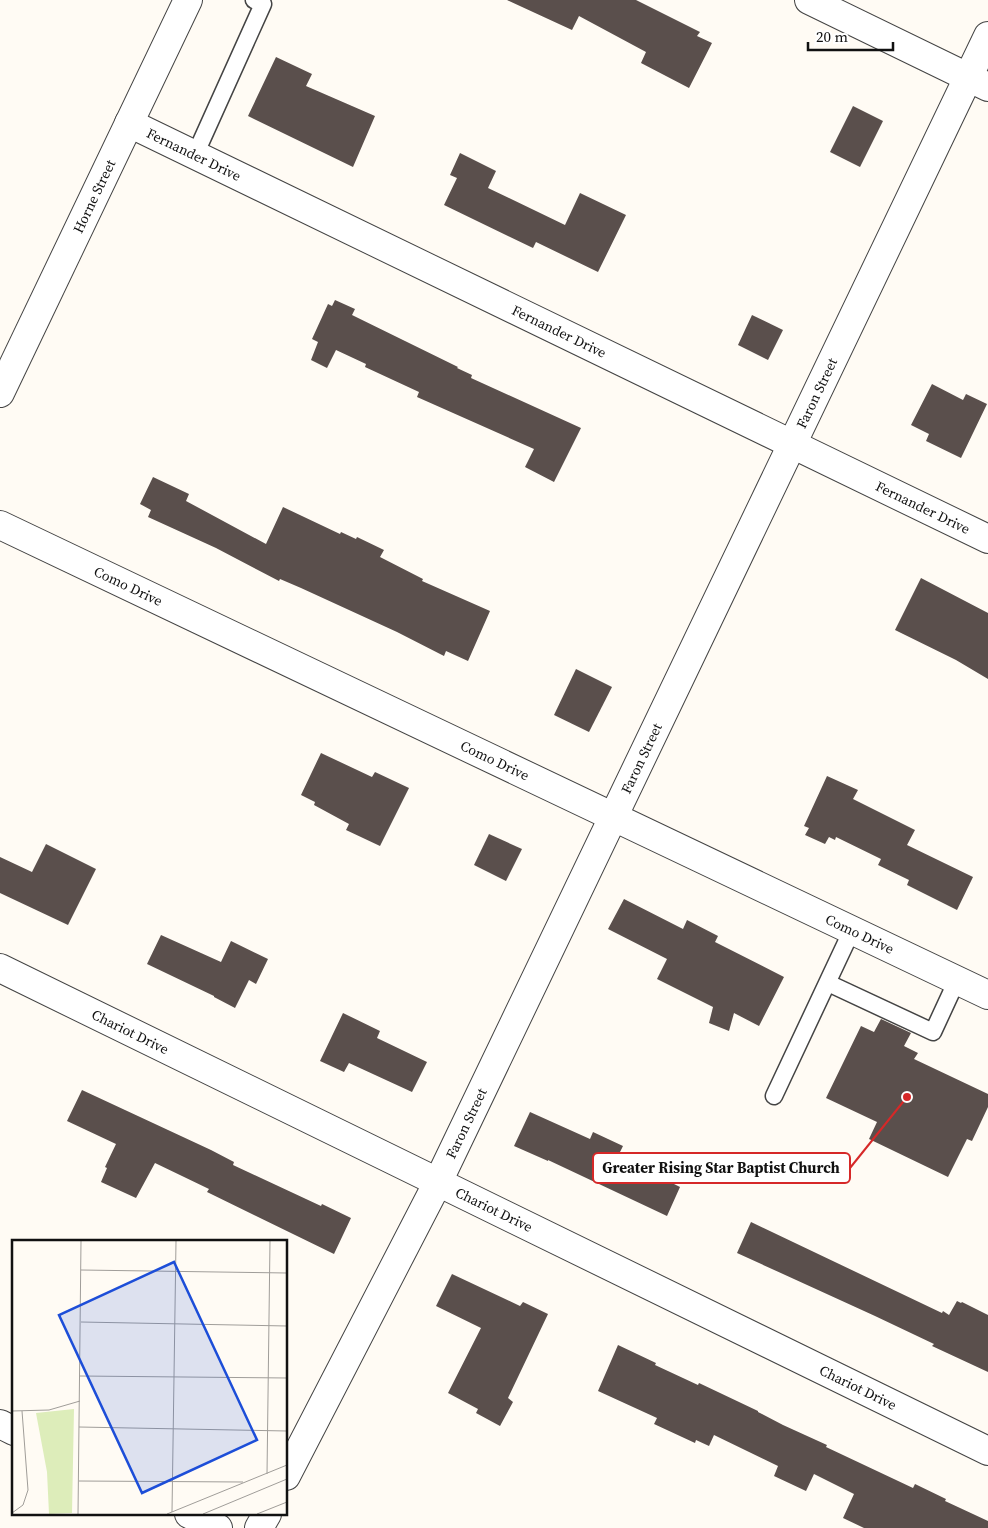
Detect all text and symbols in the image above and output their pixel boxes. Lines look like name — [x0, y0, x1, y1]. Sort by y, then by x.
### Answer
scale bar — [808, 20, 893, 52]
text: 20 m — [816, 26, 848, 47]
street label: Fernander Drive — [143, 123, 244, 186]
street label: Horne Street — [68, 156, 120, 237]
street label: Fernander Drive — [509, 300, 610, 363]
street label: Faron Street — [791, 354, 842, 432]
street label: Fernander Drive — [872, 476, 973, 539]
street label: Como Drive — [91, 561, 166, 611]
street label: Faron Street — [616, 719, 667, 797]
street label: Como Drive — [457, 736, 533, 785]
street label: Como Drive — [822, 909, 897, 959]
street label: Chariot Drive — [88, 1004, 172, 1059]
street label: Faron Street — [441, 1084, 492, 1162]
callout: Greater Rising Star Baptist Church — [593, 1153, 850, 1183]
text: Greater Rising Star Baptist Church — [602, 1157, 840, 1178]
street label: Chariot Drive — [452, 1182, 536, 1237]
inset map — [12, 1240, 288, 1516]
street label: Chariot Drive — [816, 1360, 900, 1415]

